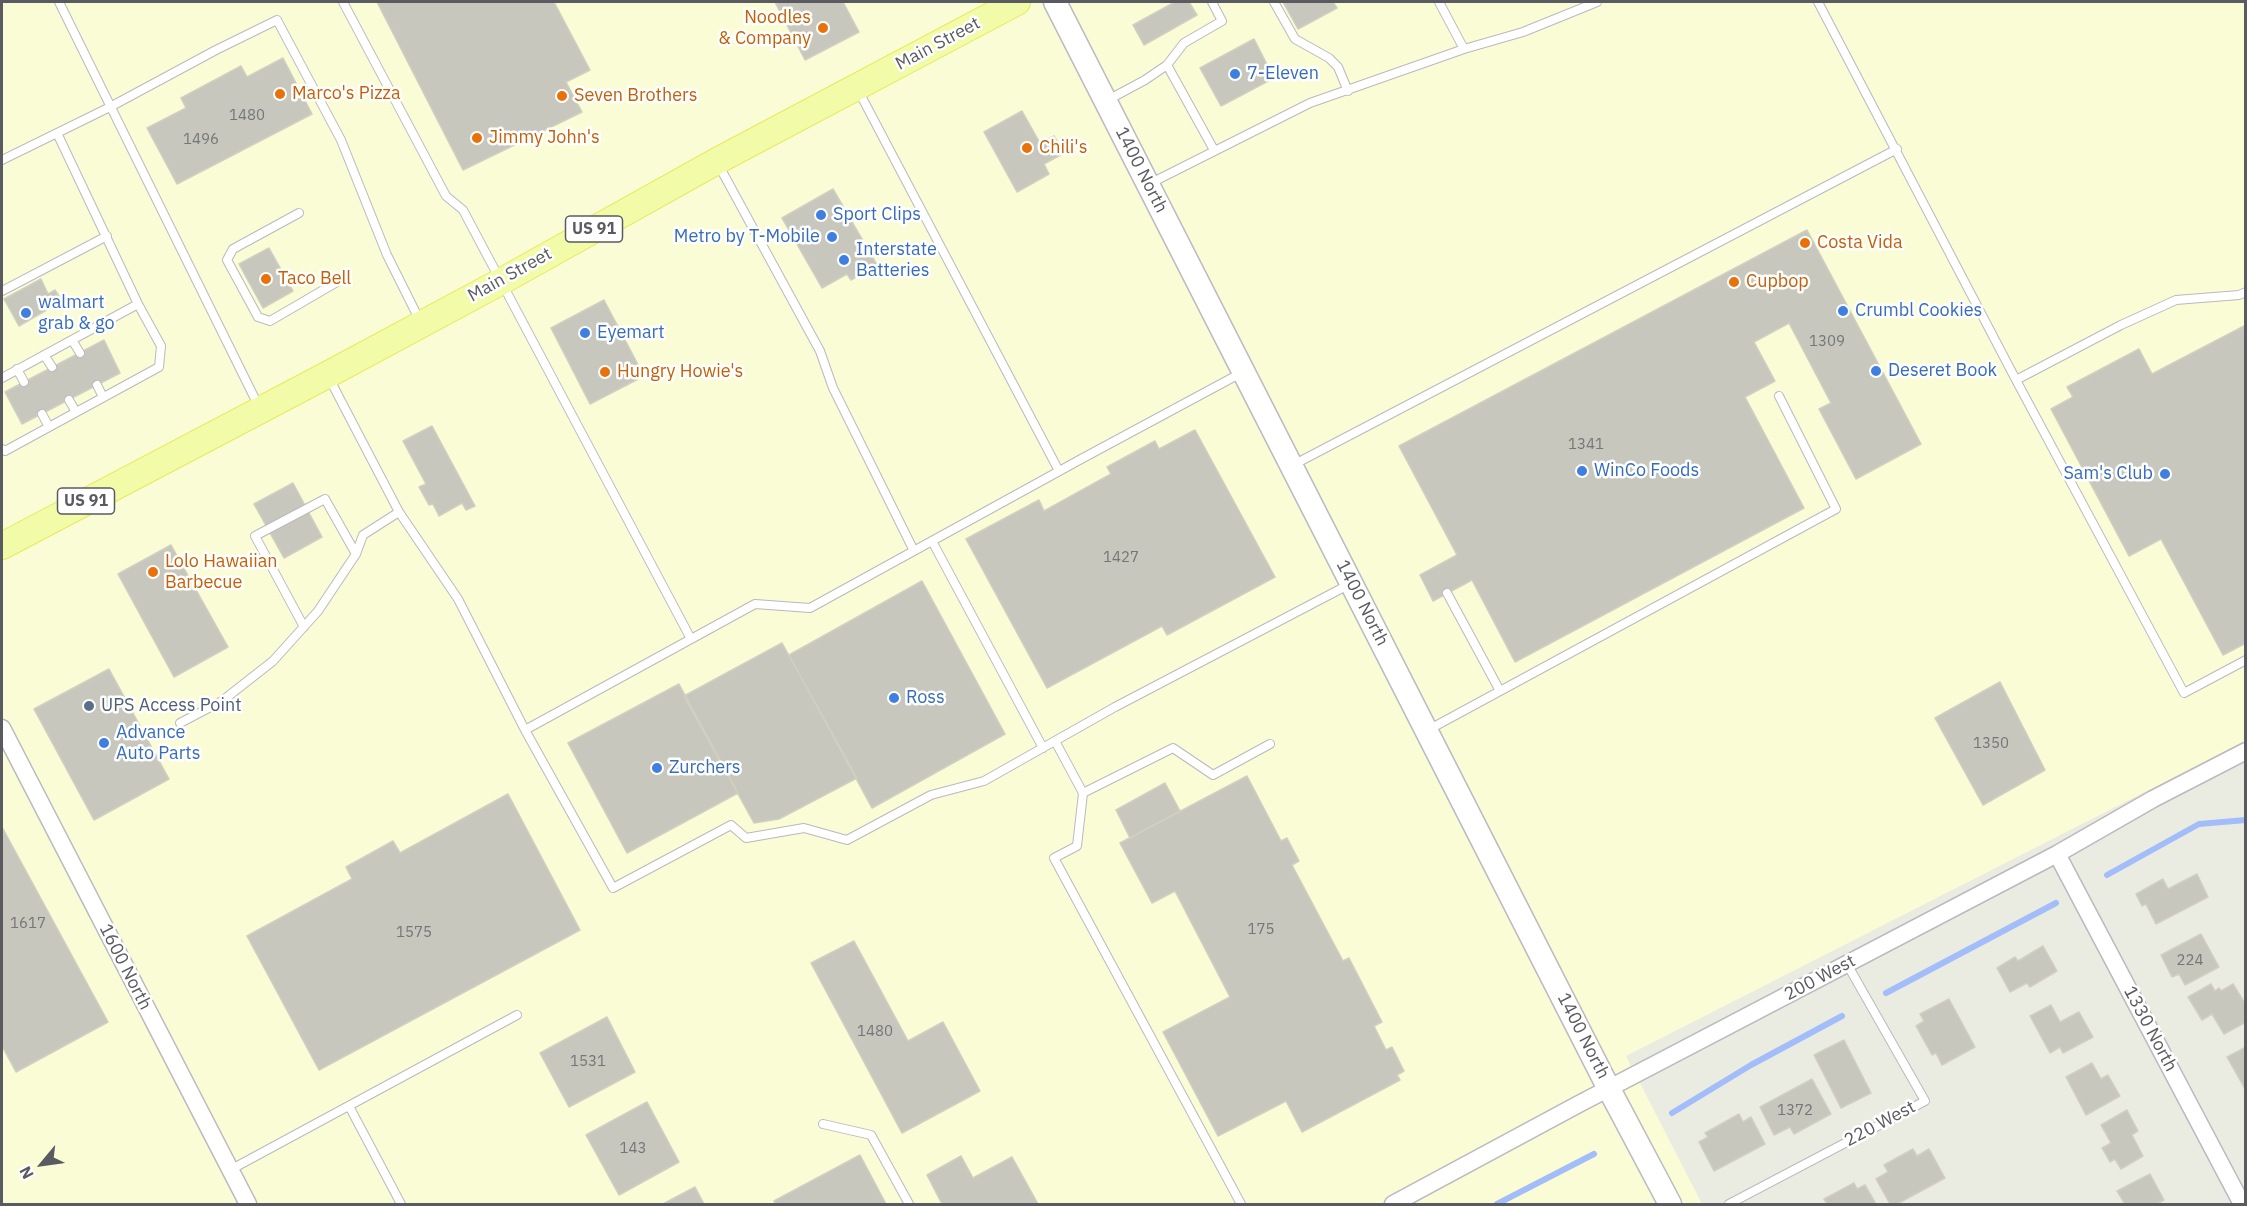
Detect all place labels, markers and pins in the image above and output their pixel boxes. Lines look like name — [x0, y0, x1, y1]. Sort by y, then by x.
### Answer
place label: Noodles & Company — [718, 7, 811, 50]
marker: Noodles & Company — [816, 21, 830, 35]
place label: 7-Eleven — [1247, 63, 1319, 85]
marker: 7-Eleven — [1228, 67, 1242, 81]
place label: Marco's Pizza — [292, 83, 401, 105]
place label: Seven Brothers — [574, 85, 697, 107]
marker: Marco's Pizza — [273, 87, 287, 101]
marker: Seven Brothers — [555, 89, 569, 103]
place label: Jimmy John's — [489, 127, 600, 149]
marker: Jimmy John's — [470, 131, 484, 145]
place label: Chili's — [1039, 137, 1087, 159]
marker: Chili's — [1020, 141, 1034, 155]
place label: Sport Clips — [833, 204, 921, 226]
marker: Sport Clips — [814, 208, 828, 222]
place label: Metro by T-Mobile — [674, 226, 820, 248]
marker: Metro by T-Mobile — [825, 230, 839, 244]
place label: Costa Vida — [1817, 232, 1903, 254]
marker: Costa Vida — [1798, 236, 1812, 250]
place label: Interstate Batteries — [856, 239, 937, 282]
marker: Interstate Batteries — [837, 253, 851, 267]
place label: Taco Bell — [278, 268, 351, 290]
place label: Cupbop — [1746, 271, 1809, 293]
marker: Taco Bell — [259, 272, 273, 286]
marker: Cupbop — [1727, 275, 1741, 289]
place label: walmart grab & go — [38, 292, 115, 334]
place label: Crumbl Cookies — [1855, 300, 1982, 322]
marker: Crumbl Cookies — [1836, 304, 1850, 318]
marker: walmart grab & go — [19, 306, 33, 320]
place label: Eyemart — [597, 322, 665, 344]
marker: Eyemart — [578, 326, 592, 340]
place label: Deseret Book — [1888, 360, 1997, 382]
place label: Hungry Howie's — [617, 361, 743, 383]
marker: Deseret Book — [1869, 364, 1883, 378]
marker: Hungry Howie's — [598, 365, 612, 379]
place label: WinCo Foods — [1594, 460, 1699, 482]
place label: Sam's Club — [2063, 463, 2153, 485]
marker: WinCo Foods — [1575, 464, 1589, 478]
marker: Sam's Club — [2158, 467, 2172, 481]
place label: Lolo Hawaiian Barbecue — [165, 551, 278, 594]
marker: Lolo Hawaiian Barbecue — [146, 565, 160, 579]
place label: Ross — [906, 687, 945, 709]
marker: Ross — [887, 691, 901, 705]
place label: UPS Access Point — [101, 695, 241, 717]
marker: UPS Access Point — [82, 699, 96, 713]
place label: Advance Auto Parts — [116, 722, 200, 764]
marker: Advance Auto Parts — [97, 736, 111, 750]
place label: Zurchers — [669, 757, 741, 779]
marker: Zurchers — [650, 761, 664, 775]

